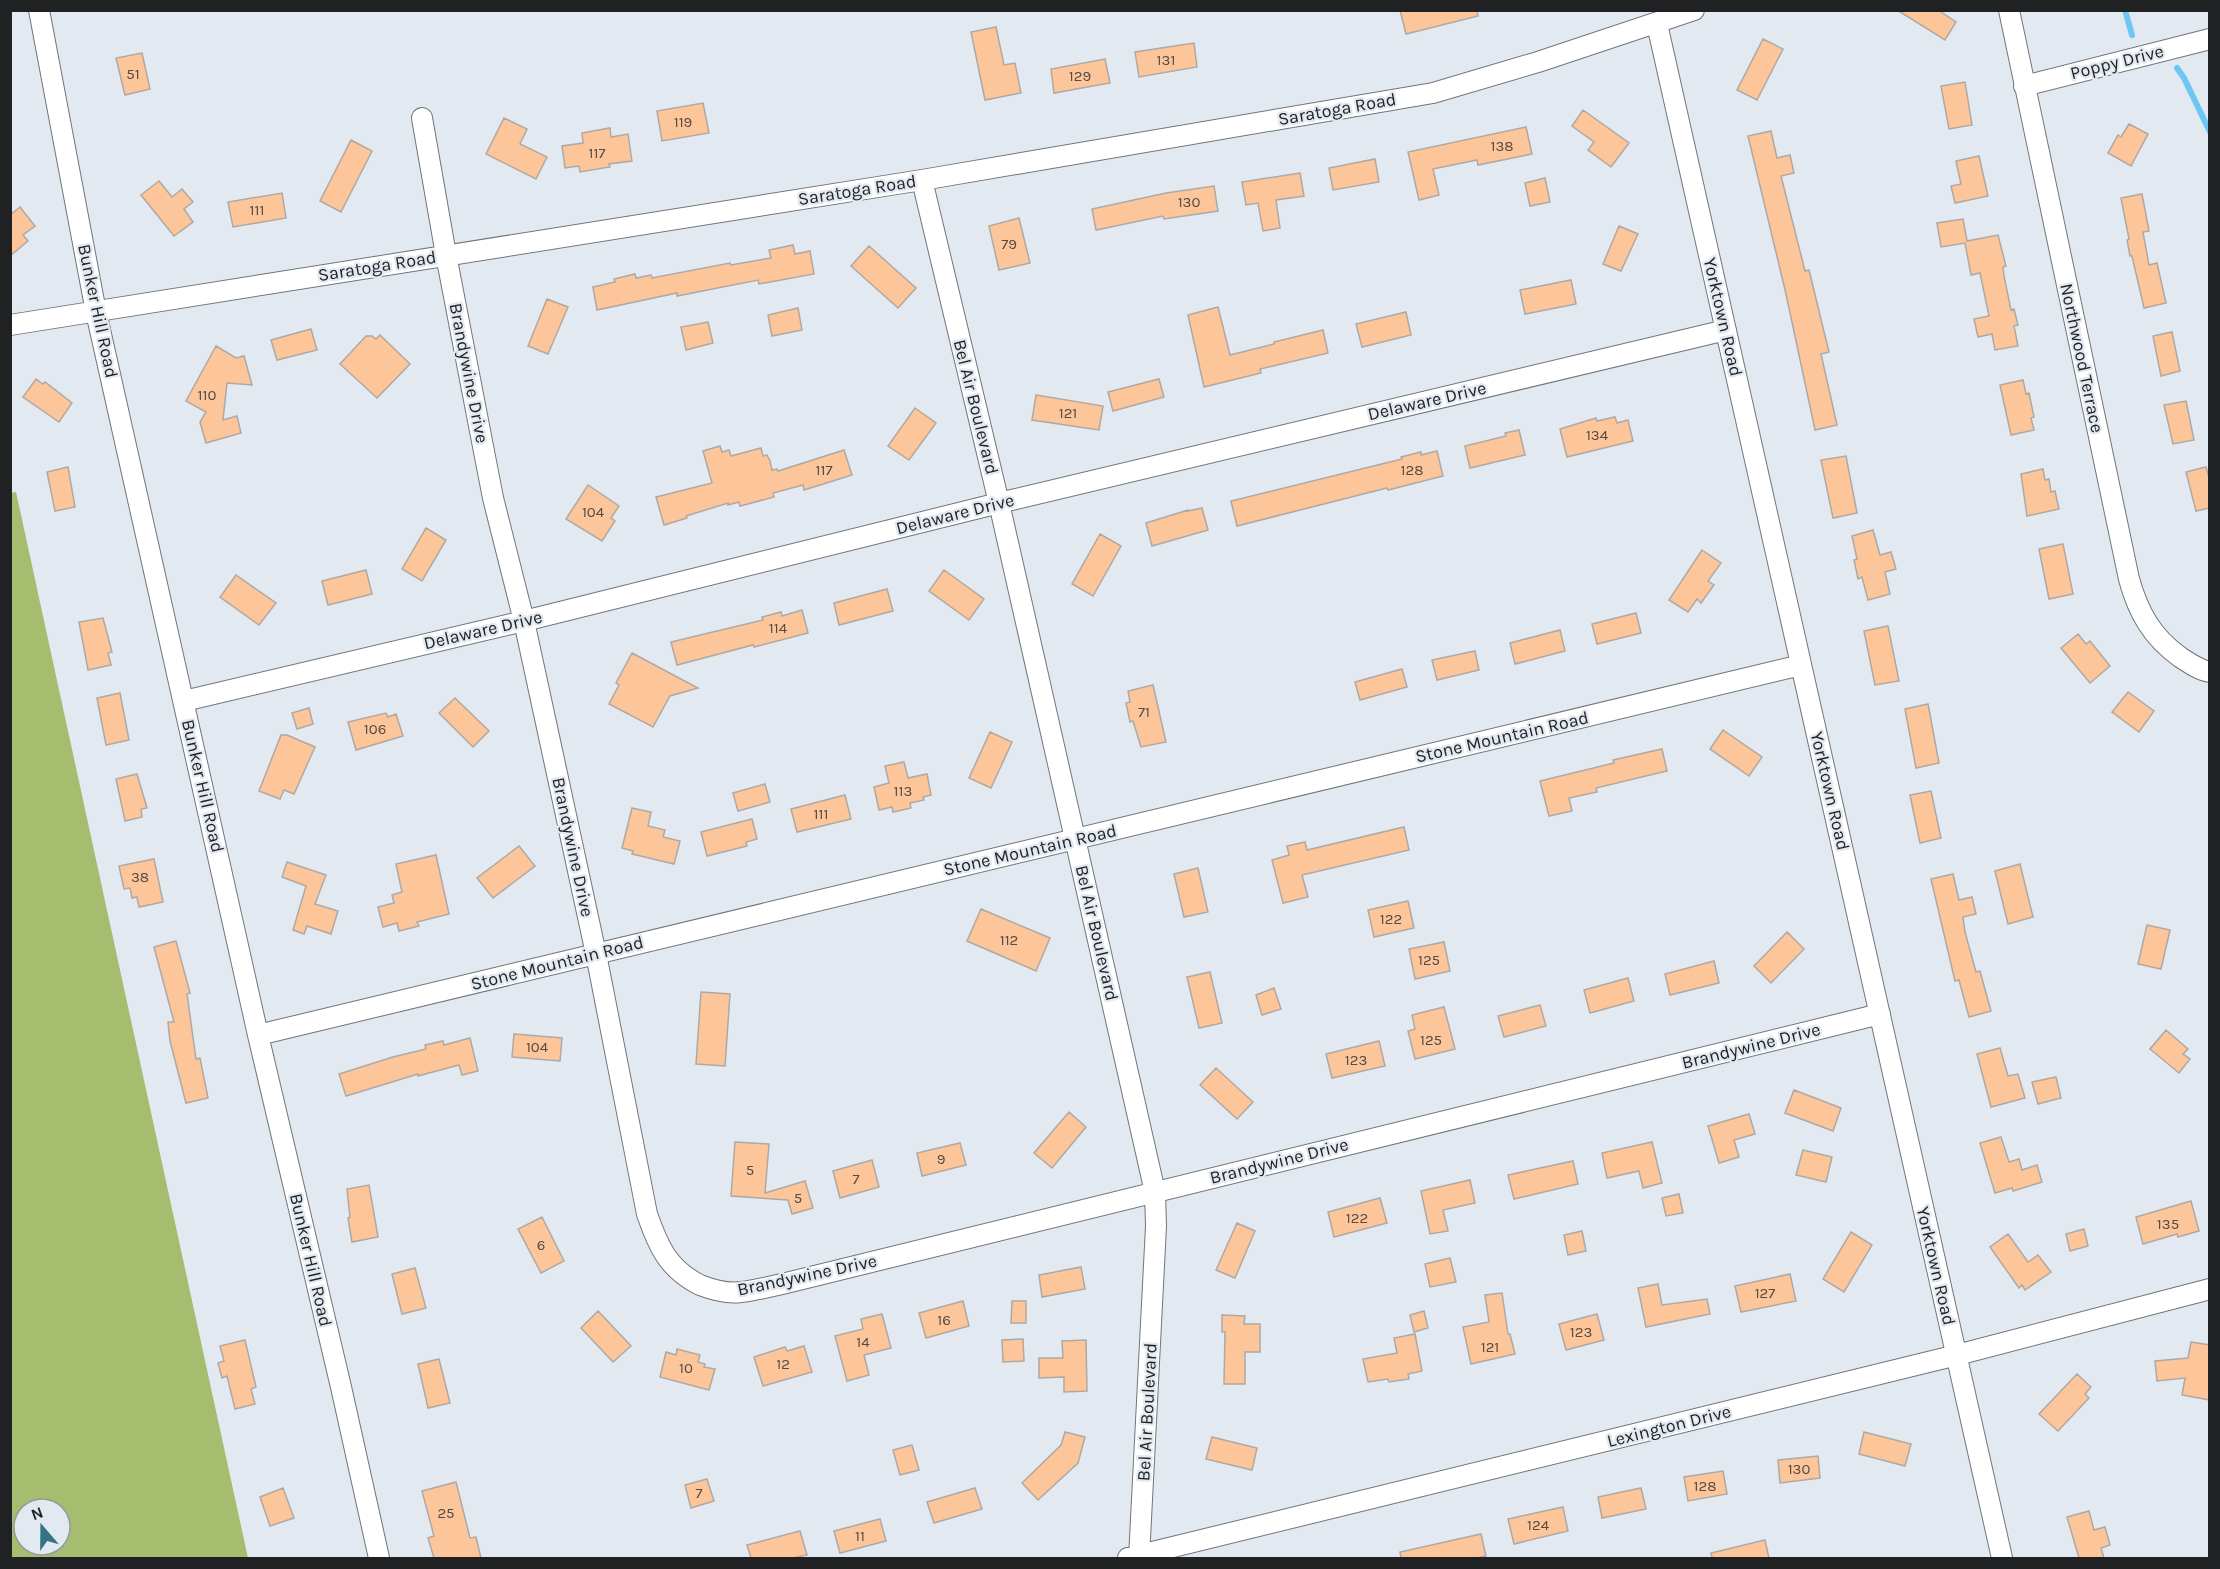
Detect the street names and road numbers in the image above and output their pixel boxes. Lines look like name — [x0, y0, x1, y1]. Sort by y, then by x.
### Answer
street label: Poppy Drive — [2068, 40, 2166, 84]
street label: Saratoga Road — [1276, 88, 1398, 130]
street label: Saratoga Road — [796, 170, 918, 210]
street label: Bunker Hill Road — [73, 242, 123, 380]
street label: Saratoga Road — [316, 246, 438, 286]
street label: Yorktown Road — [1699, 255, 1747, 379]
street label: Northwood Terrace — [2055, 281, 2109, 435]
street label: Brandywine Drive — [445, 301, 493, 445]
street label: Bel Air Boulevard — [949, 337, 1003, 477]
street label: Delaware Drive — [1366, 377, 1488, 425]
street label: Delaware Drive — [894, 489, 1016, 539]
street label: Delaware Drive — [422, 606, 544, 654]
street label: Stone Mountain Road — [1413, 706, 1591, 768]
street label: Bunker Hill Road — [177, 717, 229, 855]
street label: Yorktown Road — [1806, 729, 1854, 853]
street label: Brandywine Drive — [547, 775, 599, 919]
street label: Stone Mountain Road — [941, 819, 1119, 881]
street label: Bel Air Boulevard — [1071, 863, 1123, 1003]
street label: Stone Mountain Road — [468, 931, 646, 995]
street label: Brandywine Drive — [1679, 1018, 1823, 1074]
street label: Brandywine Drive — [1207, 1133, 1351, 1189]
street label: Bunker Hill Road — [285, 1191, 337, 1329]
street label: Yorktown Road — [1912, 1204, 1960, 1328]
street label: Brandywine Drive — [735, 1249, 879, 1301]
street label: Bel Air Boulevard — [1132, 1342, 1162, 1482]
street label: Lexington Drive — [1605, 1400, 1733, 1452]

